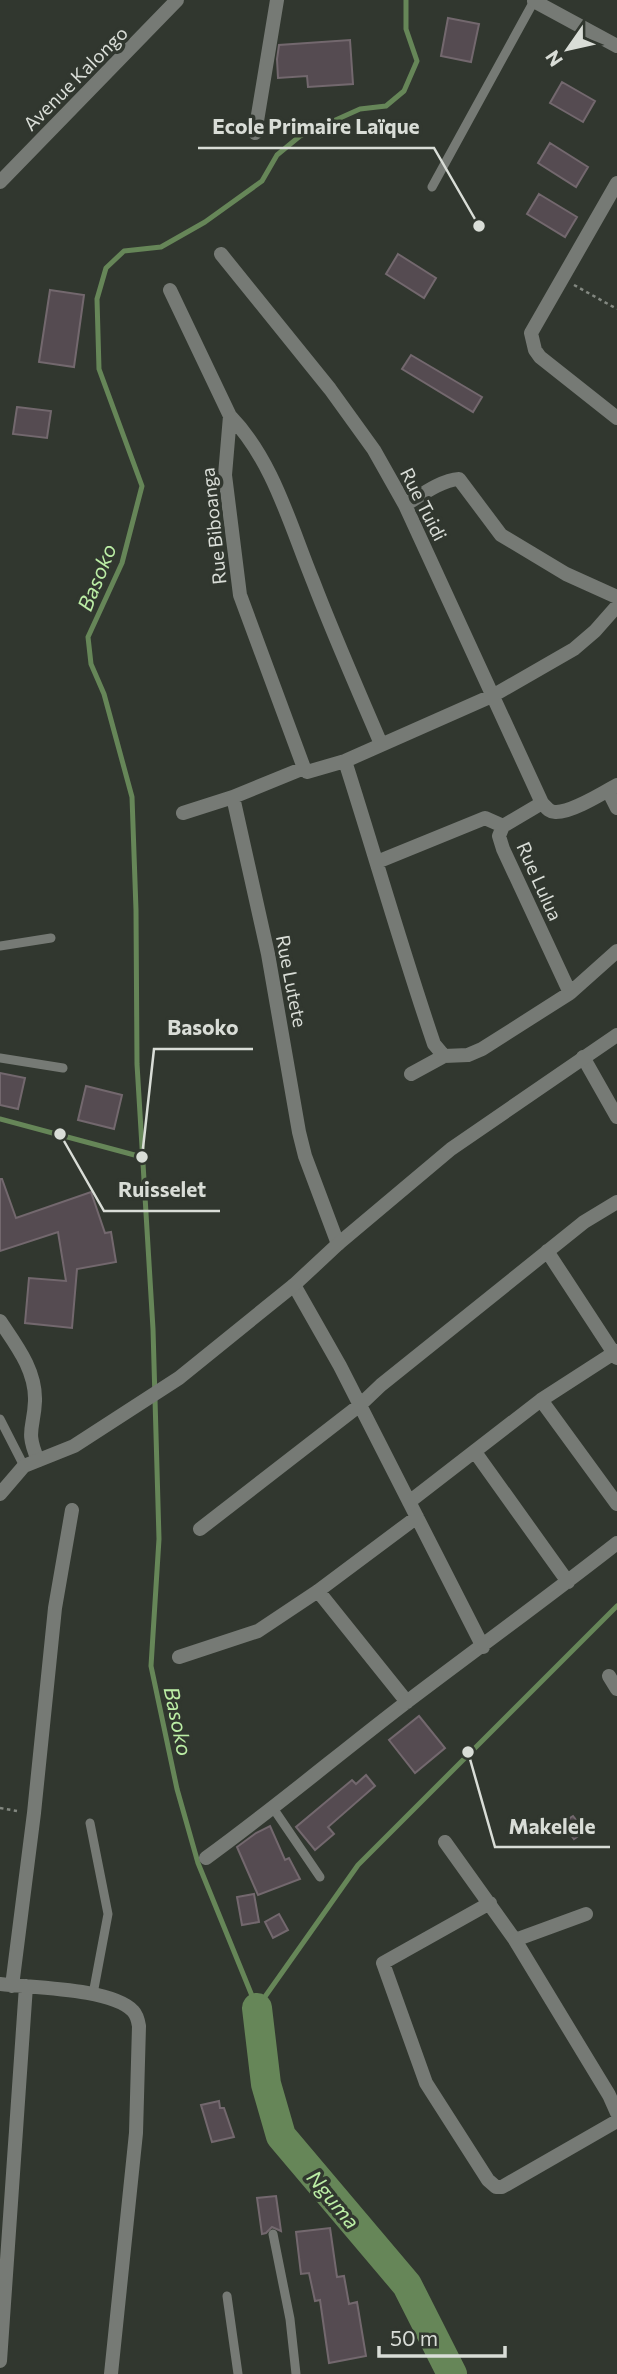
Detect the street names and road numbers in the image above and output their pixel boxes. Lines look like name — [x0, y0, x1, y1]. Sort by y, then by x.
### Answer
street label: Avenue Kalongo — [18, 21, 132, 135]
street label: Rue Tuidi — [396, 464, 452, 544]
street label: Rue Biboanga — [195, 466, 231, 586]
street label: Rue Lulua — [512, 838, 568, 924]
street label: Rue Lutete — [272, 933, 312, 1029]

